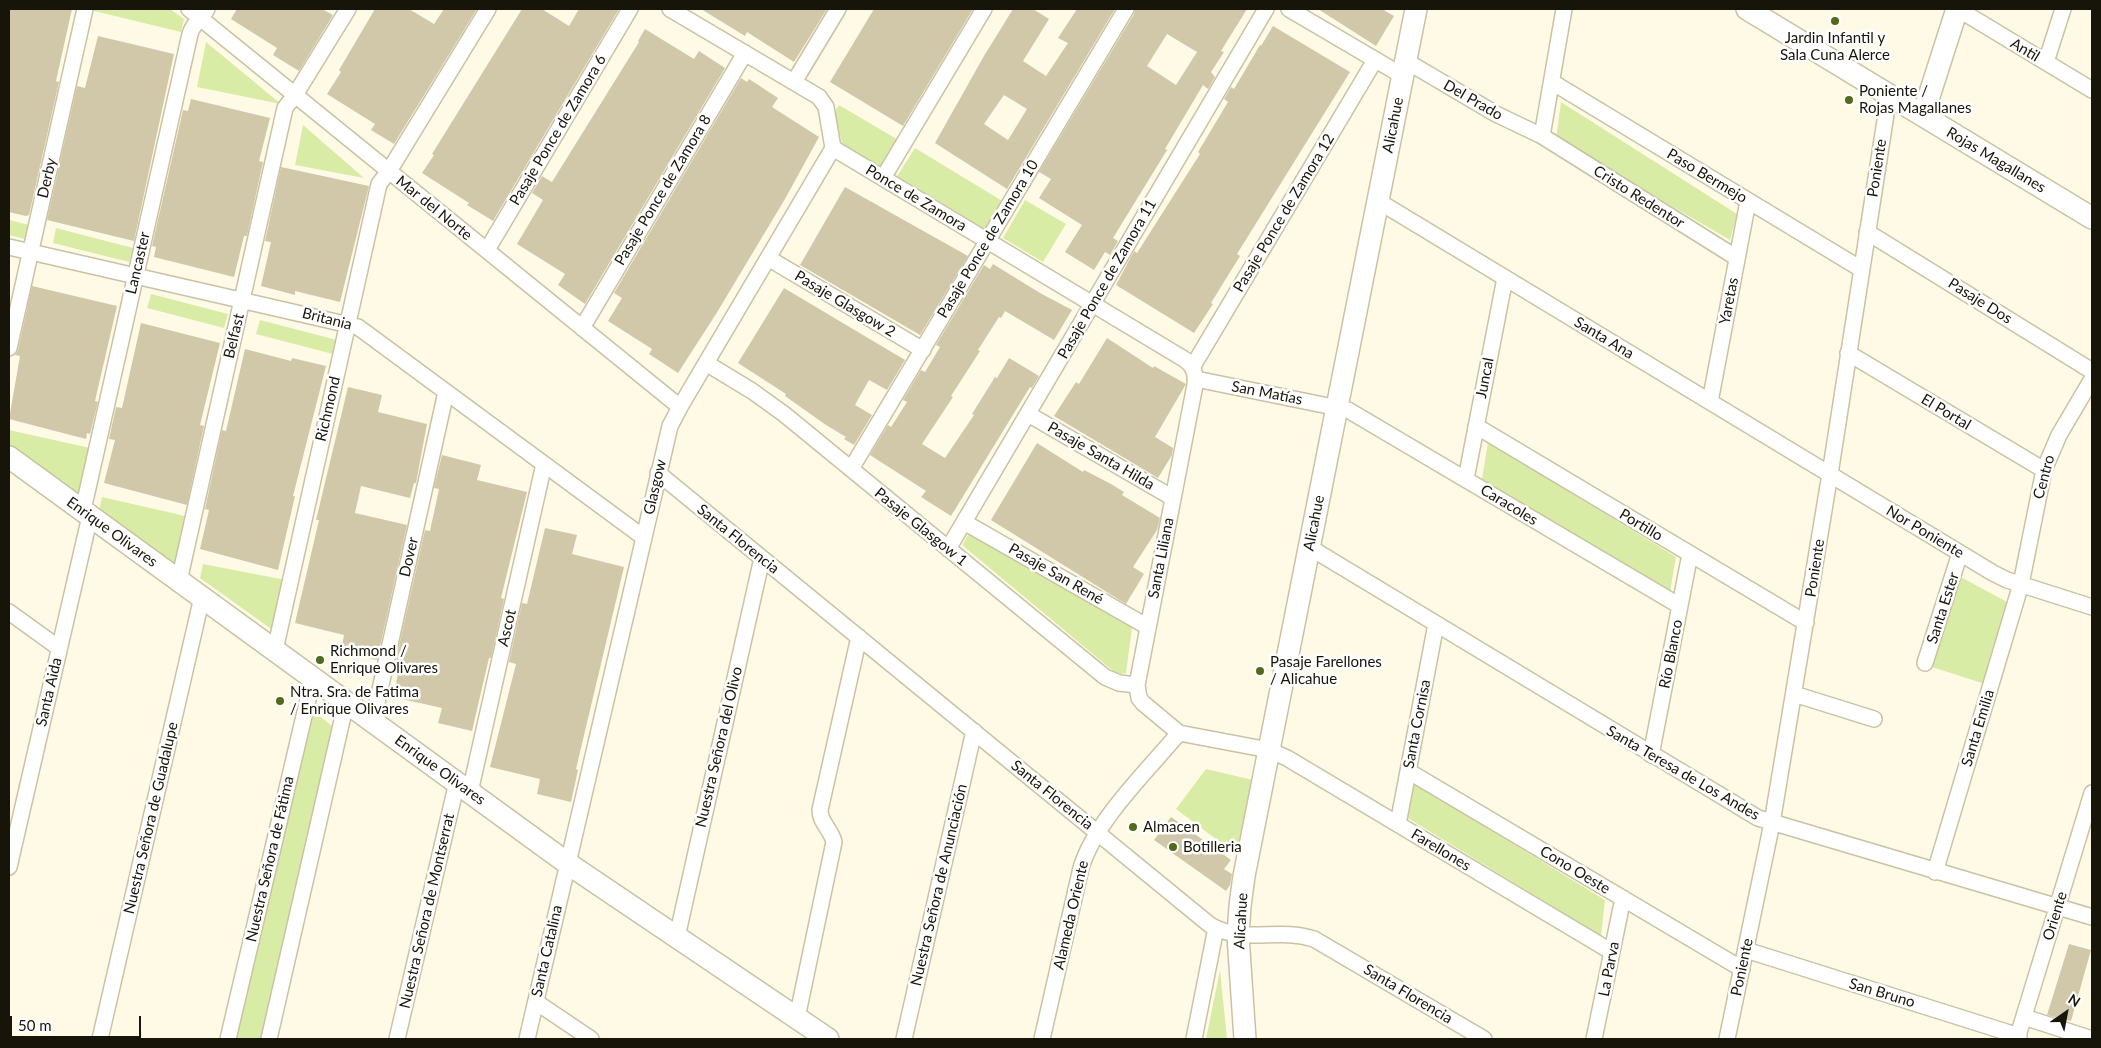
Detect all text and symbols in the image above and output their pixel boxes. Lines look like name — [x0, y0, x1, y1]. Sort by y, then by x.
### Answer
marker: Jardin Infantil y Sala Cuna Alerce — [1829, 15, 1841, 27]
place label: Jardin Infantil y Sala Cuna Alerce — [1780, 29, 1890, 64]
street label: Antil — [2007, 34, 2043, 66]
street label: Pasaje Ponce de Zamora 6 — [506, 51, 610, 209]
street label: Del Prado — [1440, 76, 1506, 124]
place label: Poniente / Rojas Magallanes — [1859, 82, 1972, 117]
marker: Poniente / Rojas Magallanes — [1843, 94, 1855, 106]
street label: Alicahue — [1379, 96, 1407, 154]
street label: Pasaje Ponce de Zamora 8 — [611, 111, 715, 269]
street label: Rojas Magallanes — [1943, 123, 2049, 197]
street label: Pasaje Ponce de Zamora 12 — [1230, 131, 1338, 295]
street label: Poniente — [1864, 138, 1890, 198]
street label: Paso Bermejo — [1664, 145, 1750, 207]
street label: Derby — [34, 156, 60, 200]
street label: Pasaje Ponce de Zamora 10 — [934, 157, 1042, 321]
street label: Ponce de Zamora — [862, 161, 970, 235]
street label: Cristo Redentor — [1590, 162, 1688, 232]
street label: Mar del Norte — [392, 172, 476, 244]
street label: Pasaje Ponce de Zamora 11 — [1054, 196, 1160, 362]
street label: Lancaster — [122, 230, 154, 296]
street label: Pasaje Glasgow 2 — [791, 267, 899, 341]
street label: Pasaje Dos — [1945, 274, 2015, 328]
street label: Yaretas — [1716, 276, 1742, 326]
street label: Britania — [300, 304, 354, 334]
street label: Belfast — [220, 312, 248, 360]
street label: Santa Ana — [1571, 313, 1637, 363]
street label: Juncal — [1472, 356, 1498, 400]
street label: Richmond — [312, 375, 344, 443]
street label: San Matías — [1230, 377, 1304, 409]
street label: El Portal — [1918, 390, 1974, 434]
street label: Pasaje Santa Hilda — [1044, 418, 1158, 494]
street label: Centro — [2029, 453, 2059, 501]
street label: Glasgow — [640, 458, 670, 516]
street label: Caracoles — [1477, 481, 1541, 529]
street label: Pasaje Glasgow 1 — [871, 484, 971, 570]
street label: Enrique Olivares — [63, 493, 161, 571]
street label: Alicahue — [1300, 494, 1328, 552]
street label: Santa Florencia — [693, 500, 783, 578]
street label: Nor Poniente — [1883, 502, 1967, 562]
street label: Portillo — [1616, 505, 1666, 545]
street label: Santa Liliana — [1144, 516, 1178, 600]
street label: Dover — [396, 535, 422, 579]
street label: Poniente — [1802, 538, 1828, 598]
street label: Pasaje San René — [1005, 540, 1107, 608]
street label: Santa Ester — [1923, 570, 1963, 646]
street label: Ascot — [494, 608, 520, 648]
street label: Río Blanco — [1656, 618, 1686, 690]
place label: Richmond / Enrique Olivares — [330, 642, 438, 677]
place label: Pasaje Farellones / Alicahue — [1270, 653, 1382, 688]
marker: Richmond / Enrique Olivares — [314, 654, 326, 666]
street label: Santa Aida — [32, 656, 66, 728]
street label: Nuestra Señora del Olivo — [692, 665, 746, 829]
marker: Pasaje Farellones / Alicahue — [1254, 665, 1266, 677]
street label: Santa Cornisa — [1400, 678, 1434, 770]
place label: Ntra. Sra. de Fatima / Enrique Olivares — [290, 683, 419, 718]
street label: Santa Emilia — [1958, 687, 1998, 769]
marker: Ntra. Sra. de Fatima / Enrique Olivares — [274, 695, 286, 707]
street label: Nuestra Señora de Guadalupe — [120, 720, 182, 916]
street label: Santa Teresa de Los Andes — [1603, 722, 1763, 824]
street label: Enrique Olivares — [391, 731, 489, 809]
street label: Santa Florencia — [1007, 756, 1097, 834]
street label: Nuestra Señora de Fátima — [242, 774, 298, 944]
street label: Nuestra Señora de Anunciación — [907, 782, 971, 988]
street label: Nuestra Señora de Montserrat — [396, 812, 458, 1010]
place label: Almacen — [1143, 818, 1200, 836]
marker: Almacen — [1127, 821, 1139, 833]
street label: Farellones — [1408, 825, 1474, 875]
place label: Botilleria — [1183, 838, 1242, 856]
marker: Botilleria — [1167, 841, 1179, 853]
street label: Cono Oeste — [1537, 842, 1613, 898]
street label: Alameda Oriente — [1050, 859, 1092, 971]
street label: Oriente — [2039, 889, 2071, 943]
street label: Alicahue — [1231, 892, 1251, 950]
street label: Santa Catalina — [528, 903, 566, 999]
street label: Poniente — [1727, 937, 1757, 997]
street label: La Parva — [1595, 940, 1623, 998]
street label: Santa Florencia — [1360, 960, 1456, 1028]
street label: San Bruno — [1847, 974, 1917, 1012]
north arrow — [2041, 988, 2091, 1038]
text: N — [2065, 990, 2084, 1010]
scale bar — [12, 1006, 144, 1038]
text: 50 m — [18, 1016, 52, 1034]

